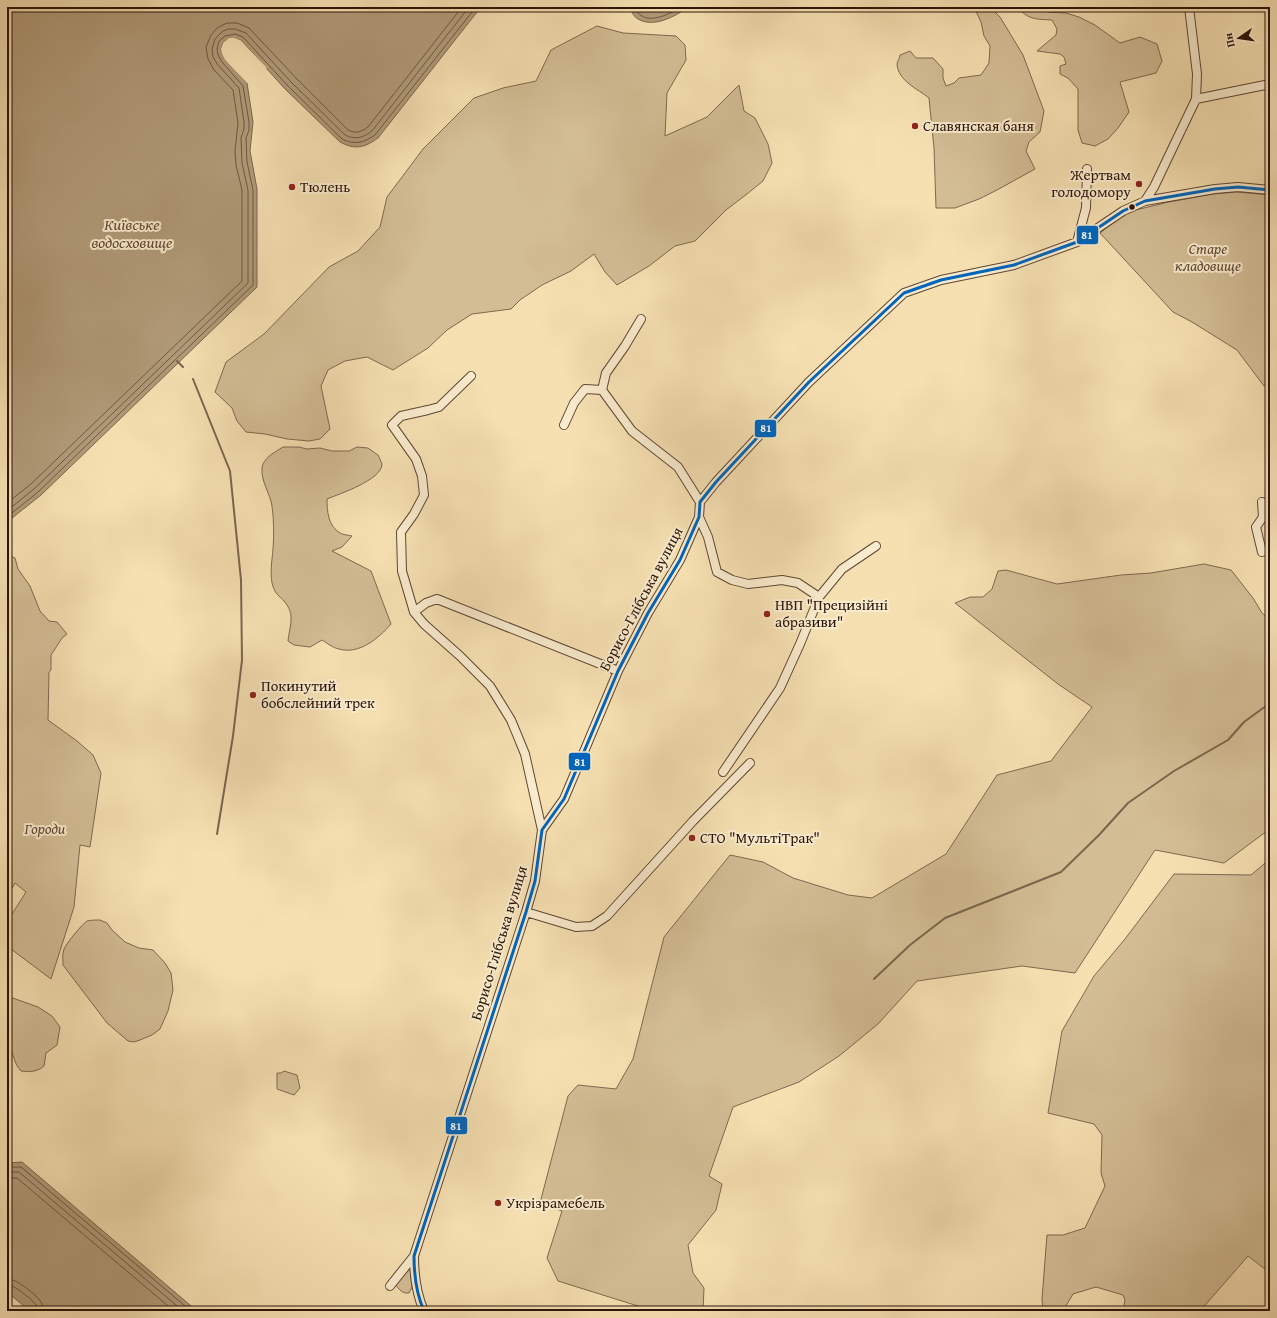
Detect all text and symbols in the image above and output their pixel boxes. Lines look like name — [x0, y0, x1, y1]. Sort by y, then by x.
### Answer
north arrow — [1219, 18, 1259, 58]
text: Пн — [1220, 31, 1239, 49]
place label: Славянская баня — [923, 115, 1034, 136]
marker: Славянская баня — [910, 121, 920, 131]
place label: Жертвам голодомору — [1051, 164, 1131, 202]
place label: Тюлень — [300, 176, 350, 197]
marker: Жертвам голодомору — [1134, 179, 1144, 189]
marker: Тюлень — [287, 182, 297, 192]
unlabelled marker — [1127, 202, 1137, 212]
water label: Київське водосховище — [91, 212, 173, 254]
line badge: 81 — [1076, 225, 1099, 245]
text: 81 — [1081, 227, 1093, 243]
park label: Старе кладовище — [1175, 238, 1241, 276]
line badge: 81 — [754, 419, 777, 438]
text: 81 — [760, 420, 772, 436]
street label: Борисо-Глібська вулиця — [594, 523, 688, 674]
place label: НВП "Прецизійні абразиви" — [775, 594, 888, 632]
marker: НВП "Прецизійні абразиви" — [762, 609, 772, 619]
place label: Покинутий бобслейний трек — [261, 675, 375, 713]
marker: Покинутий бобслейний трек — [248, 690, 258, 700]
line badge: 81 — [568, 752, 591, 771]
text: 81 — [574, 754, 586, 770]
park label: Городи — [23, 818, 66, 839]
place label: СТО "МультіТрак" — [700, 827, 820, 848]
marker: СТО "МультіТрак" — [687, 833, 697, 843]
street label: Борисо-Глібська вулиця — [465, 863, 532, 1023]
line badge: 81 — [445, 1116, 468, 1135]
text: 81 — [450, 1118, 462, 1134]
place label: Укрізрамебель — [506, 1192, 605, 1213]
marker: Укрізрамебель — [493, 1198, 503, 1208]

